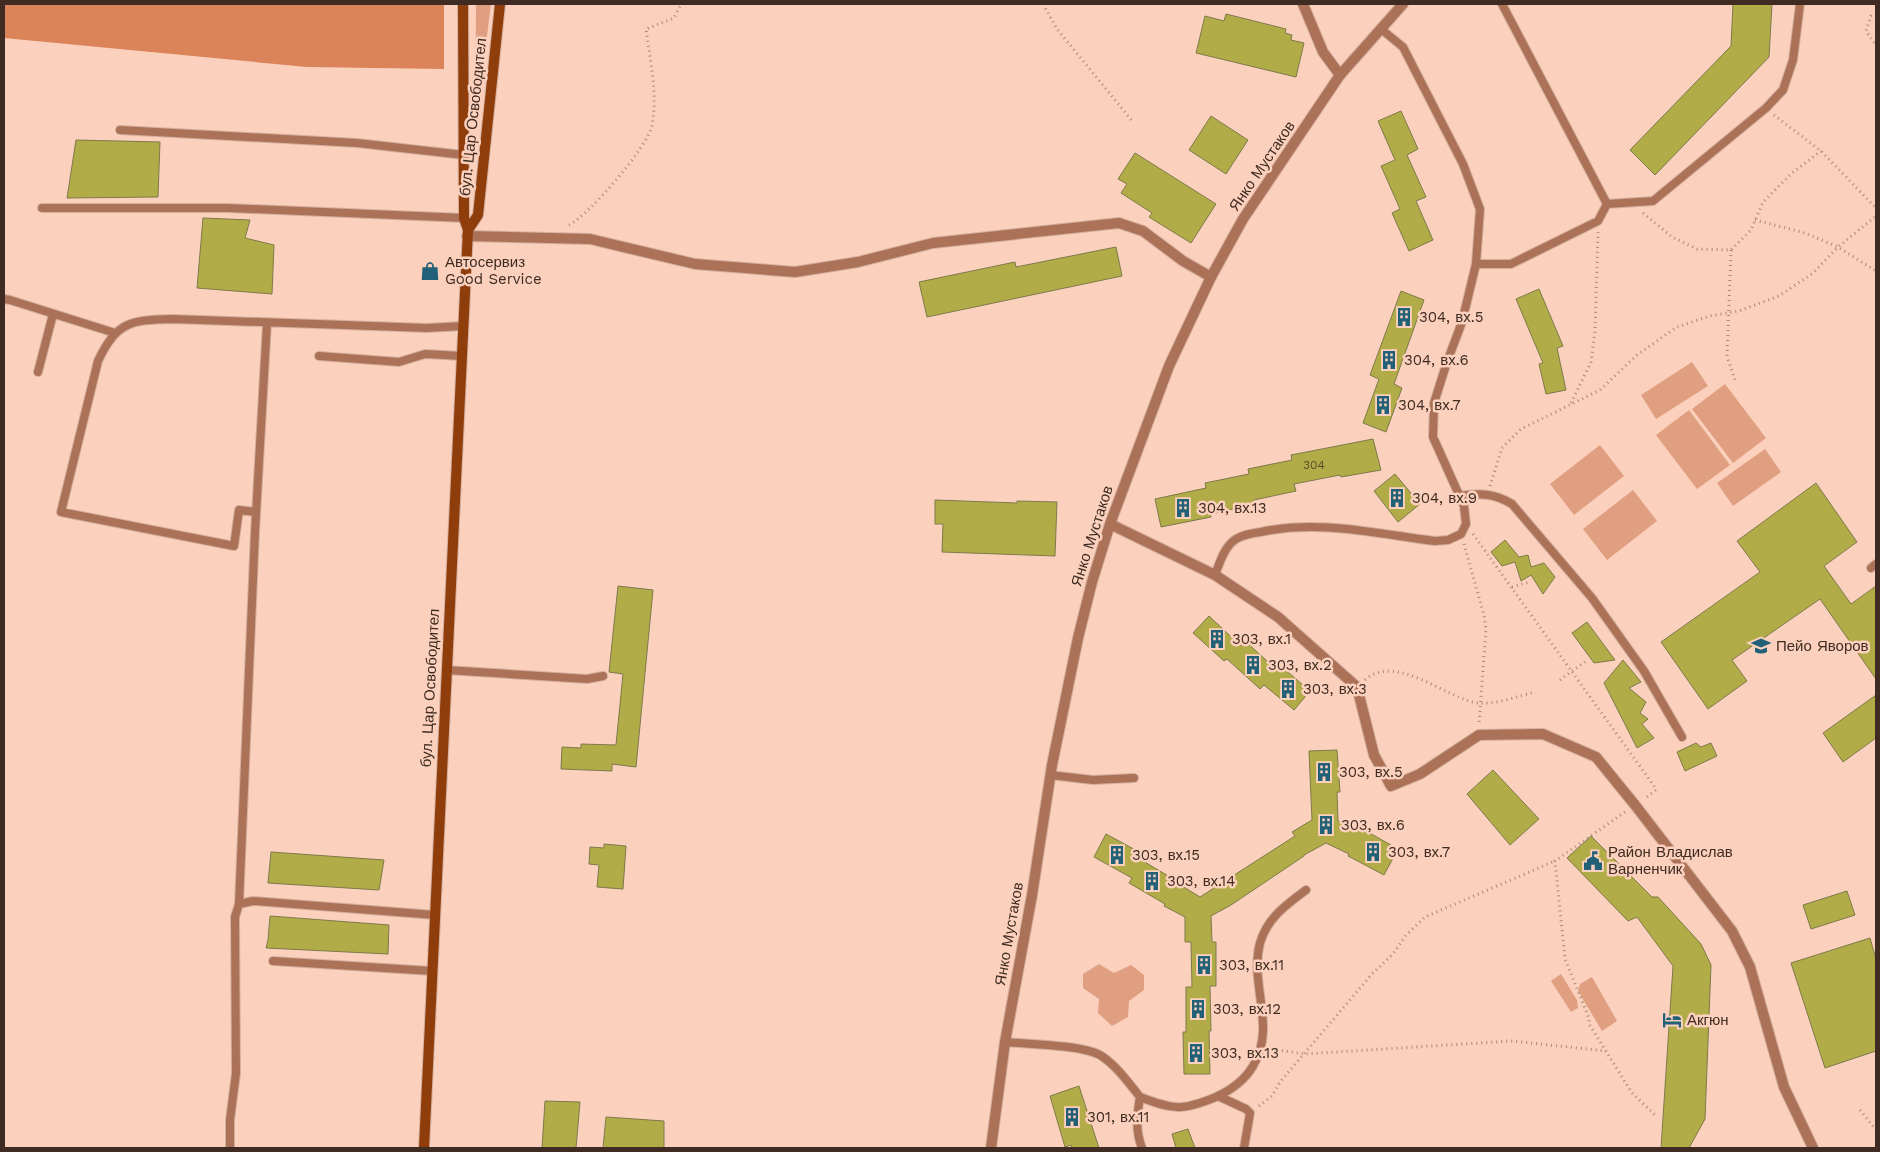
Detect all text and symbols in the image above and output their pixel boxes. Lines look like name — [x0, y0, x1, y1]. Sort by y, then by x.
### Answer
street label: бул. Цар Освободител — [456, 37, 490, 197]
street label: Янко Мустаков — [1225, 117, 1299, 215]
place label: Автосервиз Good Service — [445, 253, 542, 288]
shop icon: Автосервиз Good Service — [419, 260, 441, 282]
building icon: 304, вх.5 — [1393, 306, 1415, 328]
place label: 304, вх.5 — [1419, 308, 1483, 326]
building icon: 304, вх.6 — [1378, 349, 1400, 371]
place label: 304, вх.6 — [1404, 351, 1469, 369]
building icon: 304, вх.7 — [1372, 394, 1394, 416]
place label: 304, вх.7 — [1398, 396, 1461, 414]
house number: 304 — [1303, 458, 1325, 472]
street label: Янко Мустаков — [1067, 483, 1117, 589]
building icon: 304, вх.9 — [1386, 487, 1408, 509]
place label: 304, вх.9 — [1412, 489, 1477, 507]
building icon: 304, вх.13 — [1172, 497, 1194, 519]
place label: 304, вх.13 — [1198, 499, 1266, 517]
street label: бул. Цар Освободител — [417, 608, 443, 768]
building icon: 303, вх.1 — [1206, 628, 1228, 650]
place label: 303, вх.1 — [1232, 630, 1291, 648]
school or university icon: Пейо Яворов — [1750, 635, 1772, 657]
place label: Пейо Яворов — [1776, 637, 1869, 655]
building icon: 303, вх.2 — [1242, 654, 1264, 676]
place label: 303, вх.2 — [1268, 656, 1332, 674]
building icon: 303, вх.3 — [1277, 678, 1299, 700]
place label: 303, вх.3 — [1303, 680, 1367, 698]
building icon: 303, вх.5 — [1313, 761, 1335, 783]
place label: 303, вх.5 — [1339, 763, 1403, 781]
building icon: 303, вх.6 — [1315, 814, 1337, 836]
place label: 303, вх.6 — [1341, 816, 1405, 834]
building icon: 303, вх.7 — [1362, 841, 1384, 863]
place label: 303, вх.7 — [1388, 843, 1450, 861]
place label: Район Владислав Варненчик — [1608, 843, 1733, 878]
building icon: 303, вх.15 — [1106, 844, 1128, 866]
place label: 303, вх.15 — [1132, 846, 1200, 864]
public building icon: Район Владислав Варненчик — [1582, 850, 1604, 872]
building icon: 303, вх.14 — [1141, 870, 1163, 892]
place label: 303, вх.14 — [1167, 872, 1235, 890]
street label: Янко Мустаков — [991, 881, 1027, 987]
building icon: 303, вх.11 — [1193, 954, 1215, 976]
place label: 303, вх.11 — [1219, 956, 1284, 974]
building icon: 303, вх.12 — [1187, 998, 1209, 1020]
place label: 303, вх.12 — [1213, 1000, 1281, 1018]
hotel icon: Акгюн — [1661, 1009, 1683, 1031]
place label: Акгюн — [1687, 1011, 1729, 1029]
building icon: 303, вх.13 — [1185, 1042, 1207, 1064]
place label: 303, вх.13 — [1211, 1044, 1279, 1062]
building icon: 301, вх.11 — [1061, 1106, 1083, 1128]
place label: 301, вх.11 — [1087, 1108, 1149, 1126]

